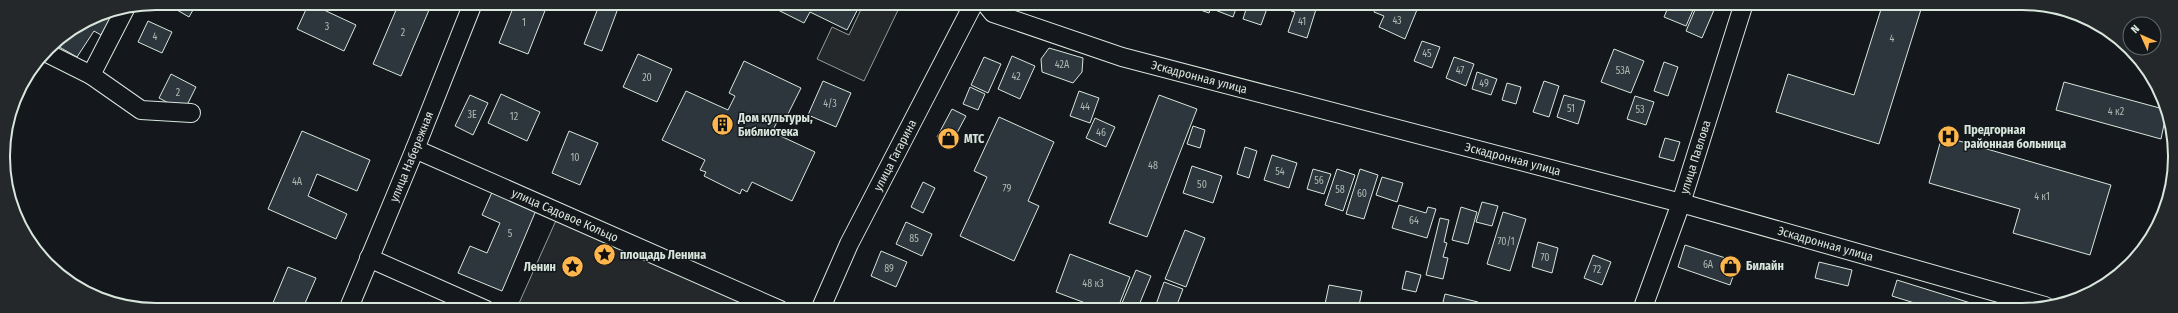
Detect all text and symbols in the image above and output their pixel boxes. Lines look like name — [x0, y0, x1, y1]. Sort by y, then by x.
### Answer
house number: 43 — [1392, 15, 1402, 27]
house number: 41 — [1298, 16, 1306, 28]
north arrow — [2122, 16, 2162, 56]
house number: 1 — [522, 17, 526, 29]
house number: 3 — [325, 21, 330, 33]
text: N — [2128, 22, 2142, 36]
house number: 2 — [401, 27, 406, 39]
house number: 4 — [153, 31, 158, 43]
house number: 4 — [1890, 33, 1895, 45]
house number: 45 — [1422, 48, 1432, 60]
street label: Эскадронная улица — [1150, 58, 1249, 96]
house number: 42А — [1055, 59, 1070, 71]
house number: 47 — [1456, 65, 1464, 77]
house number: 53А — [1616, 65, 1631, 77]
house number: 42 — [1011, 71, 1021, 83]
house number: 20 — [642, 72, 652, 84]
house number: 49 — [1479, 78, 1489, 90]
house number: 2 — [176, 87, 181, 99]
house number: 4/3 — [823, 98, 837, 110]
house number: 44 — [1080, 101, 1090, 113]
house number: 51 — [1567, 103, 1575, 115]
house number: 53 — [1635, 104, 1645, 116]
house number: 4 к2 — [2108, 106, 2125, 118]
street label: улица Набережная — [387, 109, 436, 204]
house number: 3Е — [467, 109, 477, 121]
house number: 12 — [510, 111, 519, 123]
place label: Дом культуры, Библиотека — [737, 111, 813, 139]
building icon: Дом культуры, Библиотека — [709, 112, 735, 138]
street label: улица Гагарина — [871, 117, 919, 193]
street label: улица Павлова — [1677, 119, 1714, 196]
place label: Предгорная районная больница — [1964, 123, 2066, 151]
hospital icon: Предгорная районная больница — [1936, 124, 1962, 150]
shop icon: МТС — [936, 126, 962, 152]
house number: 46 — [1096, 127, 1106, 139]
place label: МТС — [964, 132, 985, 146]
street label: Эскадронная улица — [1463, 140, 1562, 178]
house number: 10 — [570, 152, 580, 164]
house number: 48 — [1148, 160, 1158, 172]
house number: 54 — [1275, 166, 1285, 178]
house number: 56 — [1314, 175, 1324, 187]
house number: 4А — [292, 176, 303, 188]
house number: 50 — [1197, 179, 1207, 191]
house number: 79 — [1003, 183, 1012, 195]
house number: 58 — [1335, 184, 1345, 196]
street label: улица Садовое Кольцо — [510, 186, 620, 245]
house number: 60 — [1357, 188, 1367, 200]
house number: 4 к1 — [2034, 191, 2050, 203]
house number: 64 — [1409, 215, 1419, 227]
street label: Эскадронная улица — [1776, 224, 1875, 264]
house number: 5 — [508, 228, 513, 240]
house number: 85 — [909, 233, 919, 245]
house number: 70/1 — [1497, 236, 1515, 248]
place icon: площадь Ленина — [592, 242, 618, 268]
place label: площадь Ленина — [620, 248, 706, 262]
house number: 70 — [1540, 252, 1550, 264]
shop icon: Билайн — [1718, 253, 1744, 279]
place icon: Ленин — [559, 254, 585, 280]
house number: 6А — [1703, 259, 1714, 271]
place label: Билайн — [1746, 259, 1784, 273]
place label: Ленин — [524, 260, 556, 274]
house number: 89 — [884, 263, 894, 275]
house number: 72 — [1593, 264, 1602, 276]
house number: 48 к3 — [1082, 278, 1104, 290]

